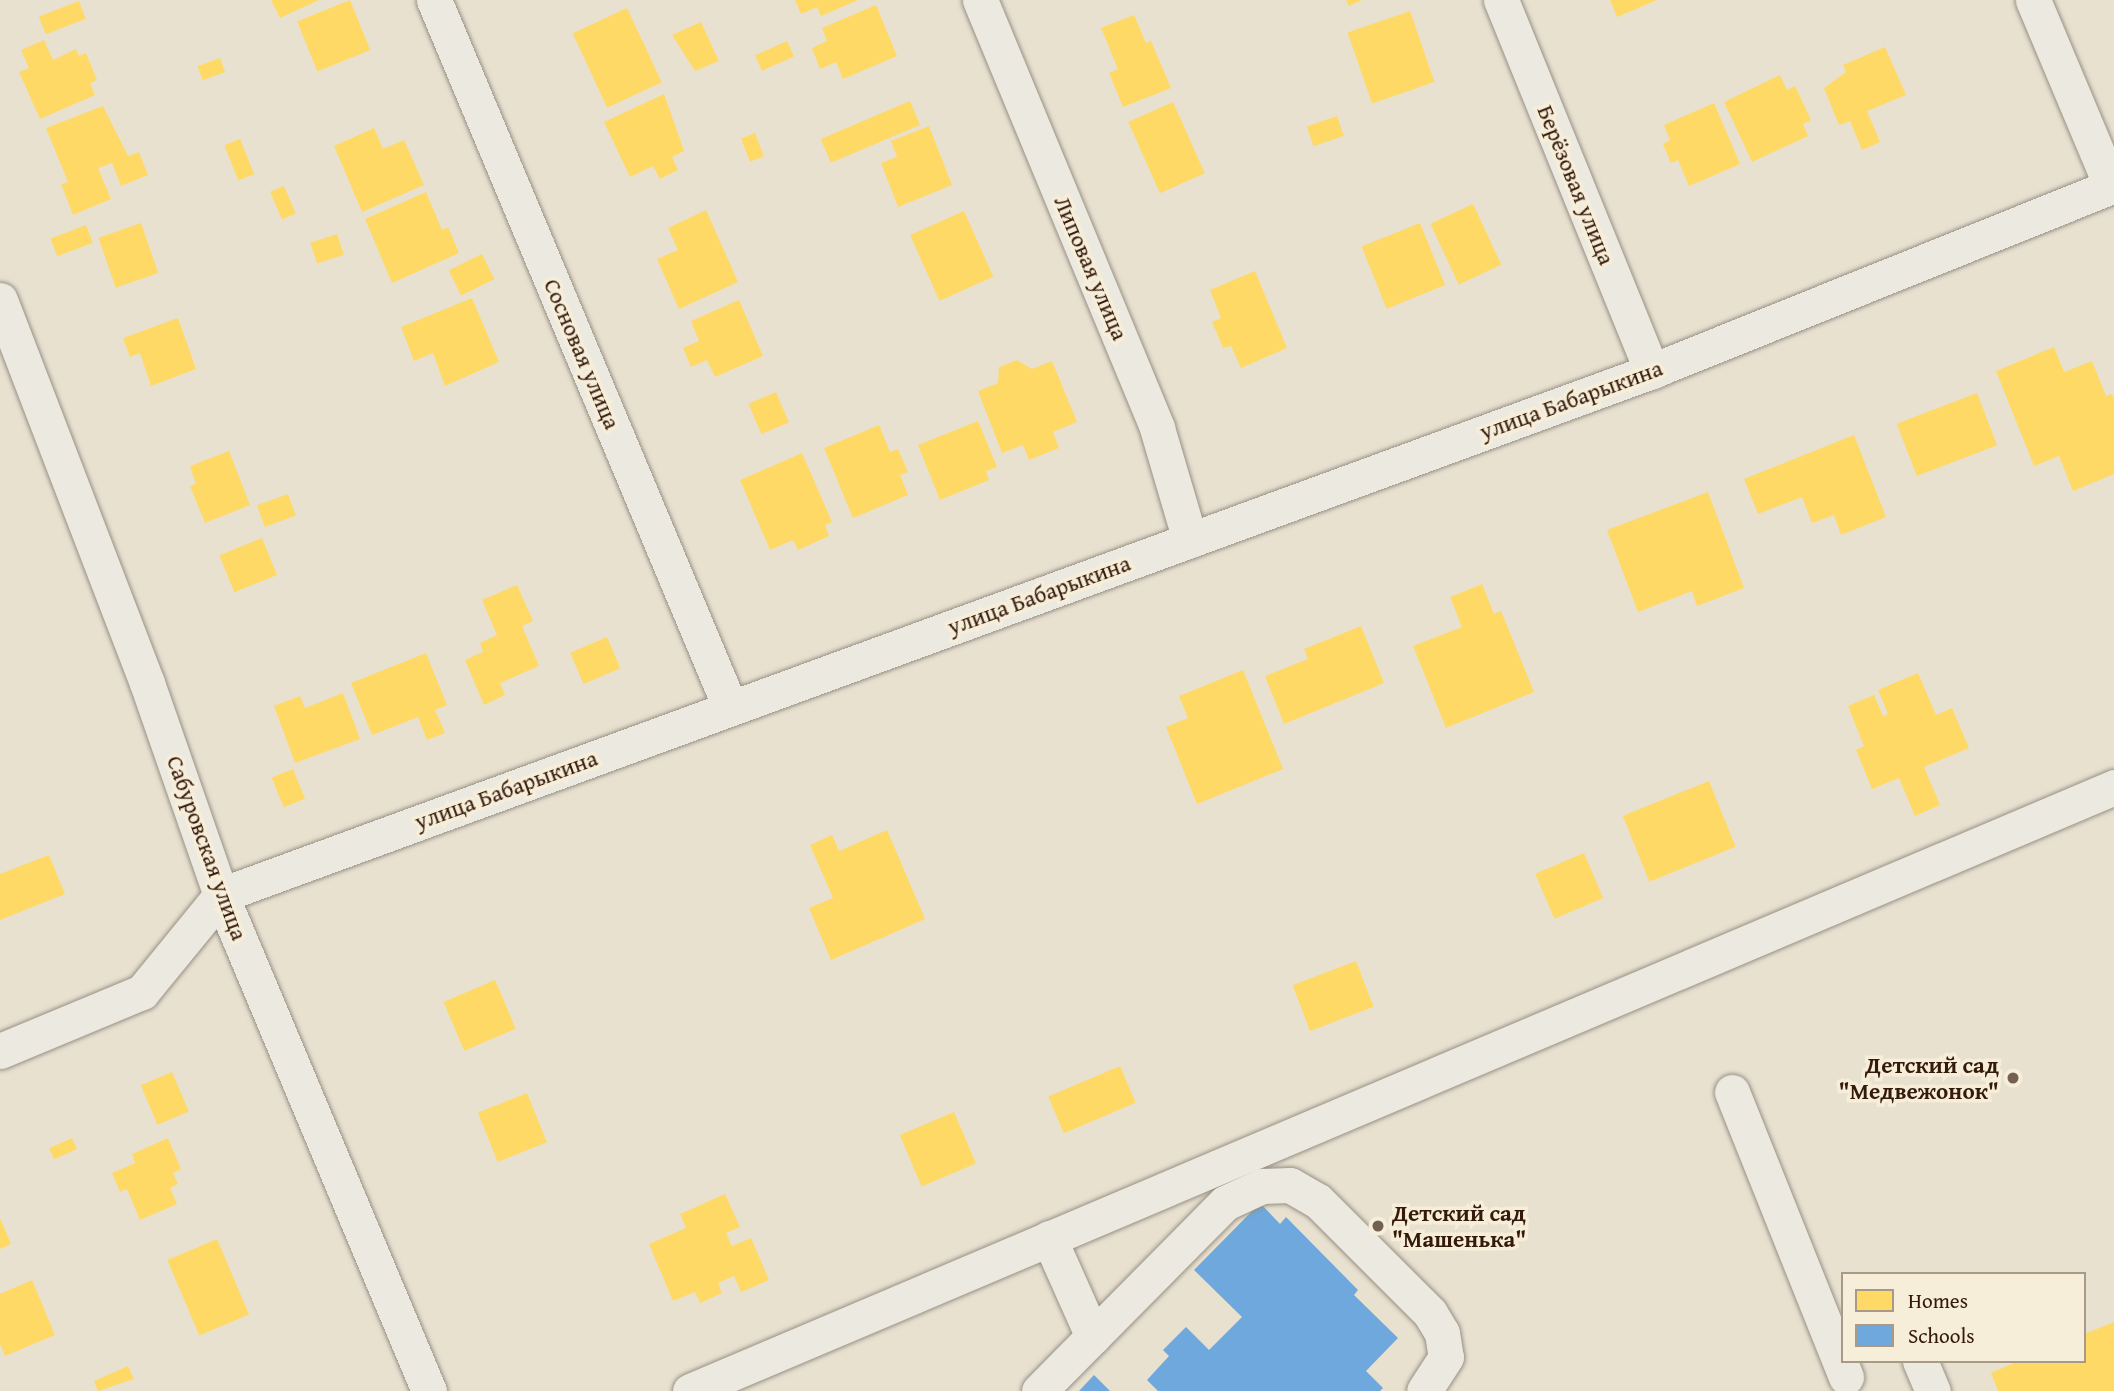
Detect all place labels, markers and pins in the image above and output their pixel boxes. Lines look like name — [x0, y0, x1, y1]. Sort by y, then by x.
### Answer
place label: Детский сад "Медвежонок" — [1839, 1051, 1999, 1105]
marker: Детский сад "Медвежонок" — [2005, 1070, 2021, 1086]
place label: Детский сад "Машенька" — [1392, 1199, 1526, 1253]
marker: Детский сад "Машенька" — [1370, 1218, 1386, 1234]

